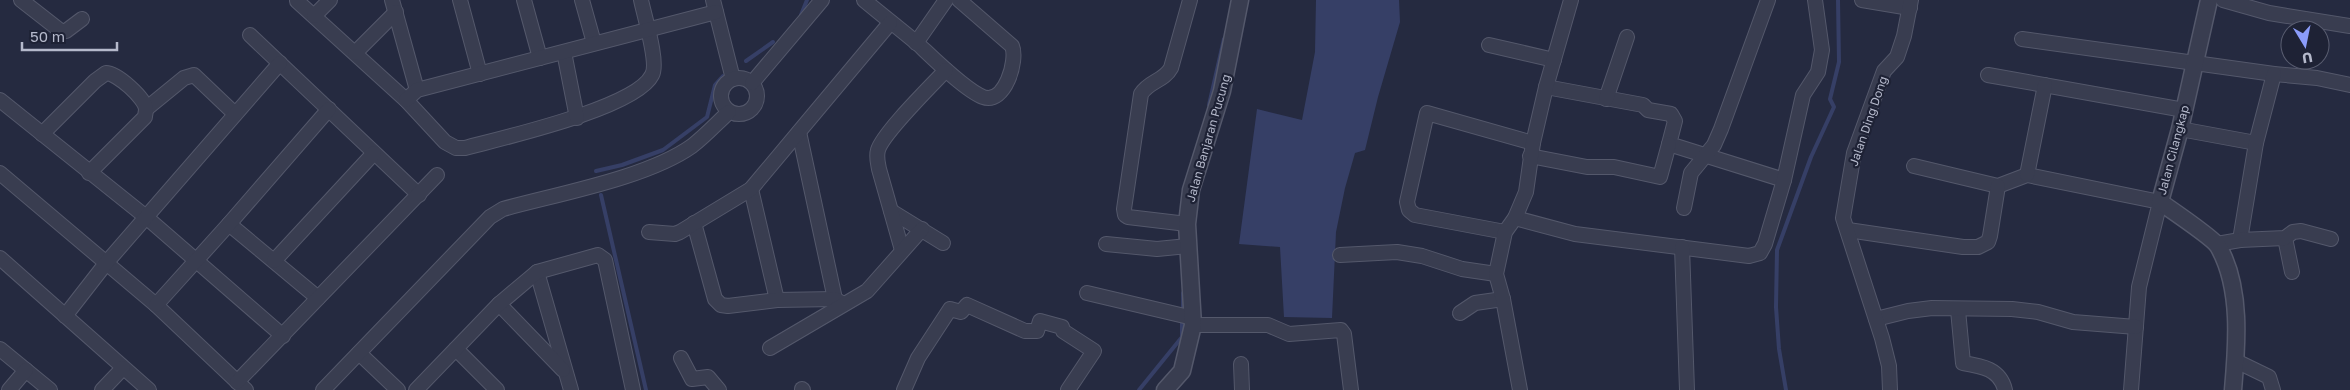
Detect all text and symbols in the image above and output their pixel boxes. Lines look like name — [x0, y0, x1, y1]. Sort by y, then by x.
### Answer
scale bar — [22, 20, 118, 52]
north arrow — [2280, 20, 2330, 70]
text: 50 m — [30, 27, 65, 45]
text: U — [2301, 49, 2314, 68]
street label: Jalan Banjaran Pucung — [1183, 72, 1233, 204]
street label: Jalan Ding Dong — [1846, 74, 1890, 168]
street label: Jalan Cilangkap — [2154, 104, 2192, 196]

